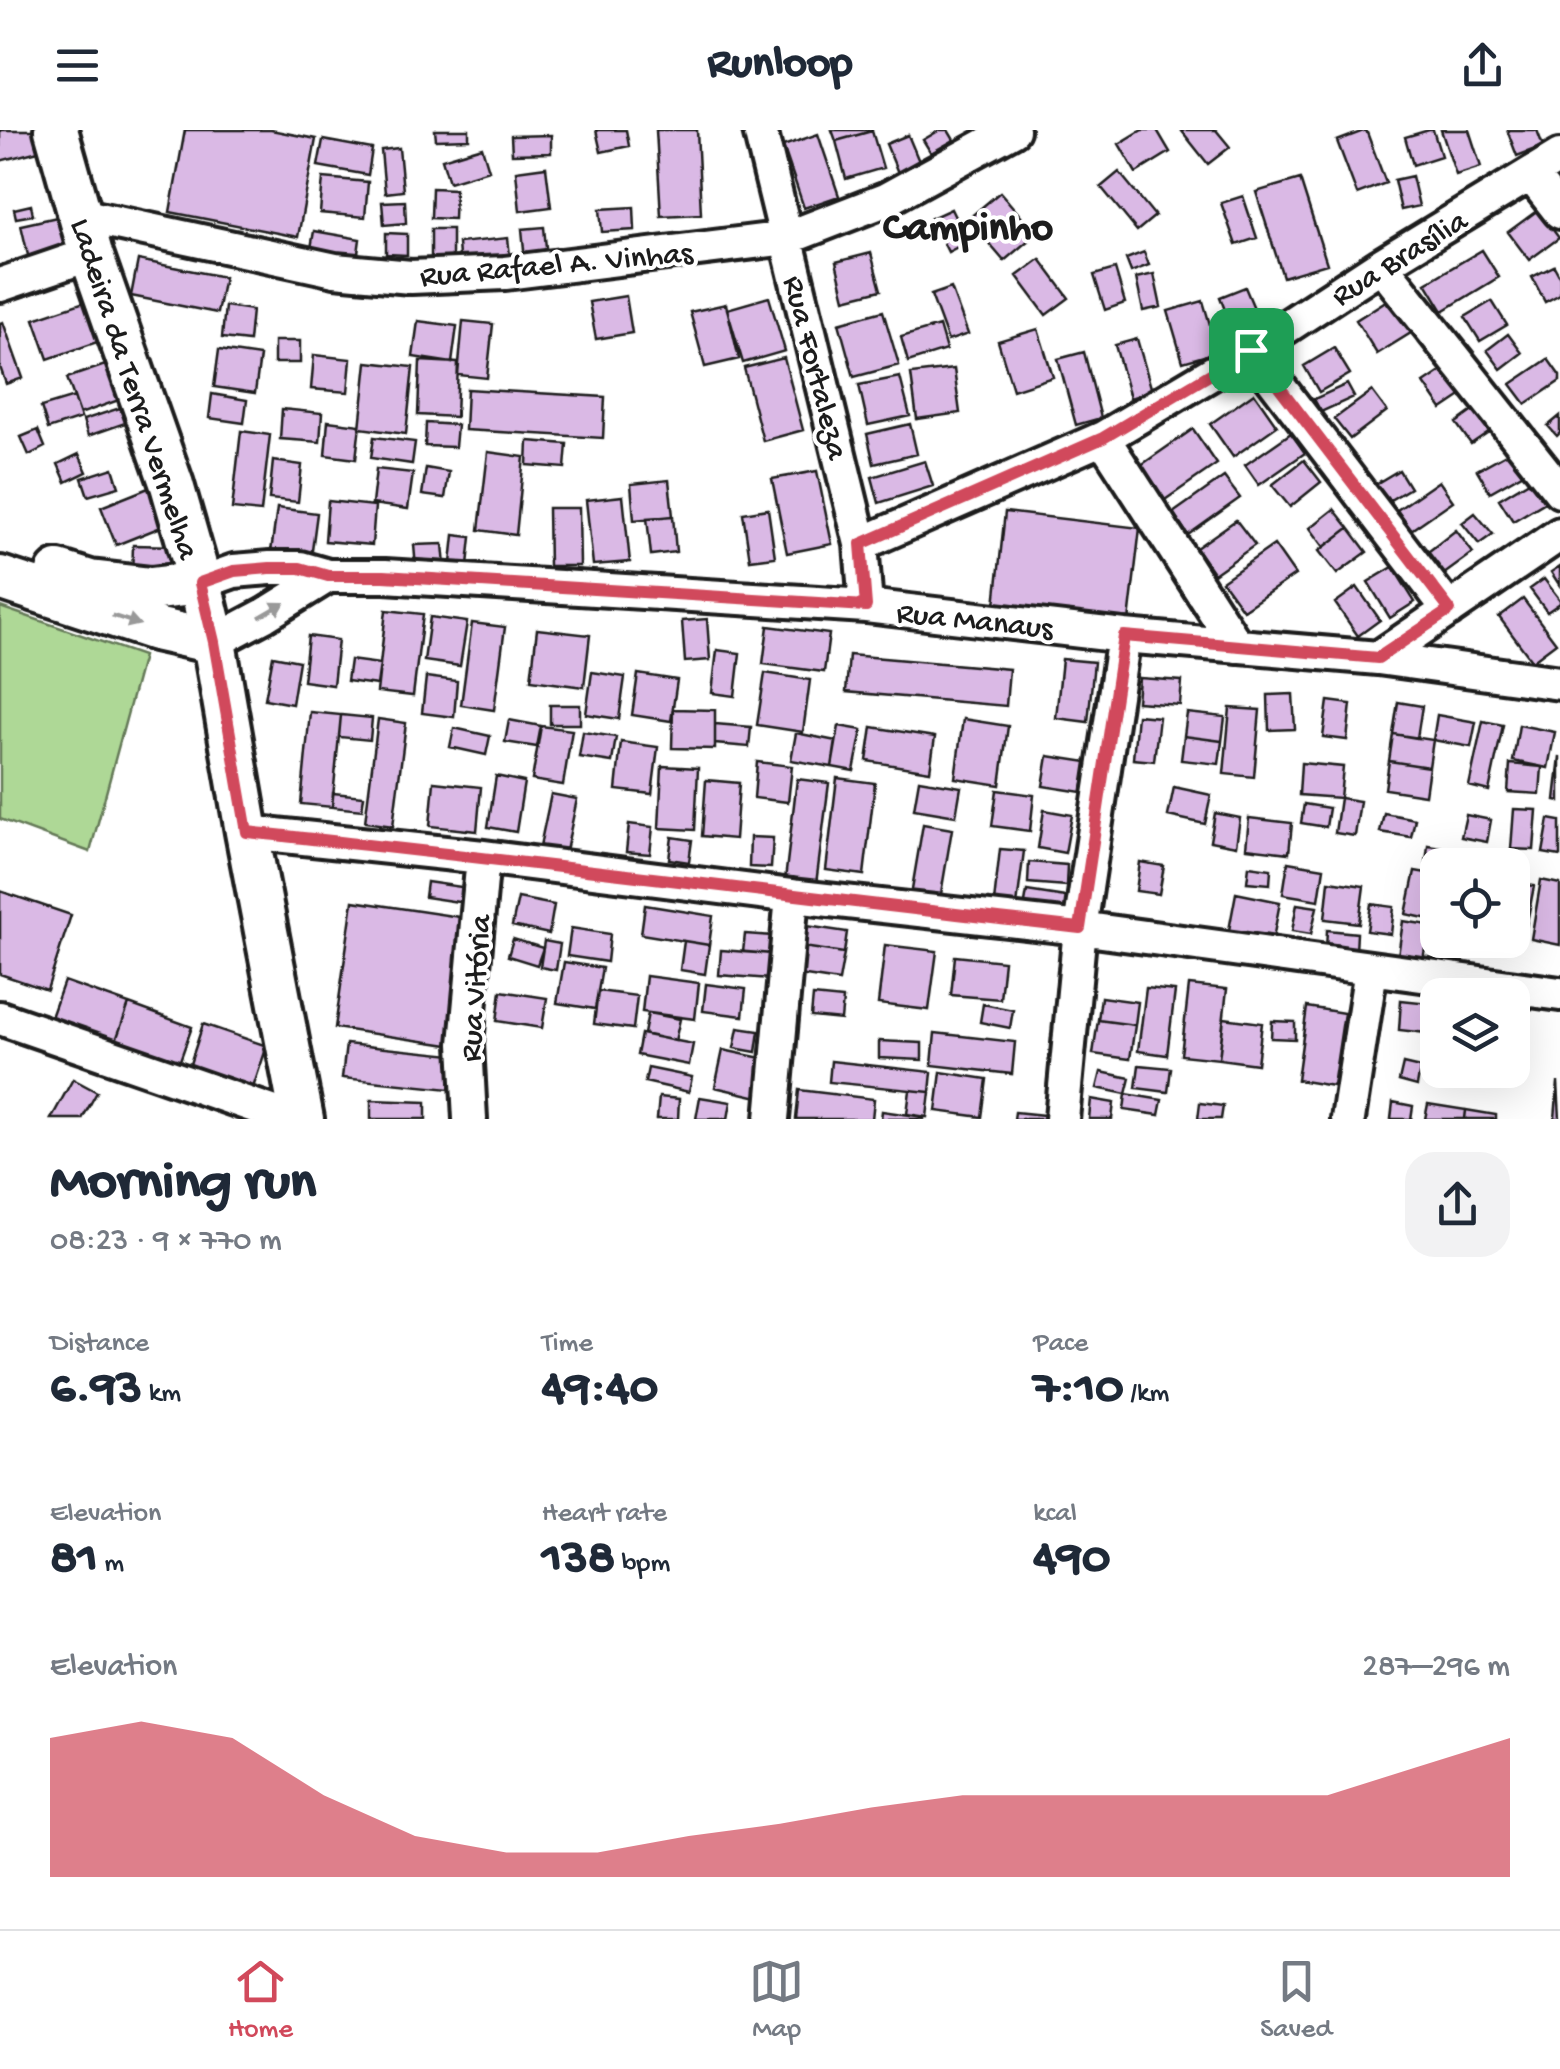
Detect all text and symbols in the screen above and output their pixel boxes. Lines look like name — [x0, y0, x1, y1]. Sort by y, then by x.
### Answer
icon: menu — [50, 38, 105, 93]
icon: share — [1455, 38, 1510, 93]
text: Runloop — [708, 39, 852, 92]
street label: Rua Brasília — [1326, 203, 1477, 317]
district label: Campinho — [883, 206, 1053, 255]
street label: Ladeira da Terra Vermelha — [59, 214, 206, 566]
street label: Rua Rafael A. Vinhas — [419, 236, 696, 298]
street label: Rua Fortaleza — [772, 273, 855, 465]
pin — [1209, 308, 1294, 393]
icon: arrive — [1224, 323, 1279, 378]
street label: Rua Manaus — [894, 596, 1056, 650]
one-way arrow — [258, 602, 286, 620]
one-way arrow — [111, 613, 141, 628]
map controls — [1420, 848, 1530, 1088]
button: locate — [1420, 848, 1530, 958]
street label: Rua Vitória — [454, 912, 502, 1063]
button: layers — [1420, 978, 1530, 1088]
button: share — [1405, 1152, 1510, 1257]
text: Morning run — [50, 1153, 316, 1217]
text: 08:23 · 9 × 770 m — [50, 1223, 282, 1261]
text: Distance — [50, 1328, 149, 1361]
text: Time — [542, 1328, 593, 1361]
text: Pace — [1033, 1328, 1088, 1361]
text: 6.93 — [50, 1361, 142, 1420]
text: 49:40 — [542, 1361, 658, 1420]
text: 7:10 — [1033, 1361, 1124, 1420]
text: km — [142, 1378, 181, 1411]
text: /km — [1124, 1378, 1169, 1411]
text: Elevation — [50, 1498, 161, 1531]
text: Heart rate — [542, 1498, 667, 1531]
text: kcal — [1033, 1498, 1077, 1531]
text: 81 — [50, 1531, 98, 1590]
text: 138 — [542, 1531, 615, 1590]
text: 490 — [1033, 1531, 1110, 1590]
text: m — [98, 1548, 124, 1581]
text: bpm — [615, 1548, 670, 1581]
text: Elevation — [50, 1649, 177, 1687]
text: 287–296 m — [1362, 1649, 1510, 1687]
tab: Home — [228, 1954, 293, 2047]
tab: Map — [749, 1954, 804, 2047]
tab: Saved — [1260, 1954, 1332, 2047]

